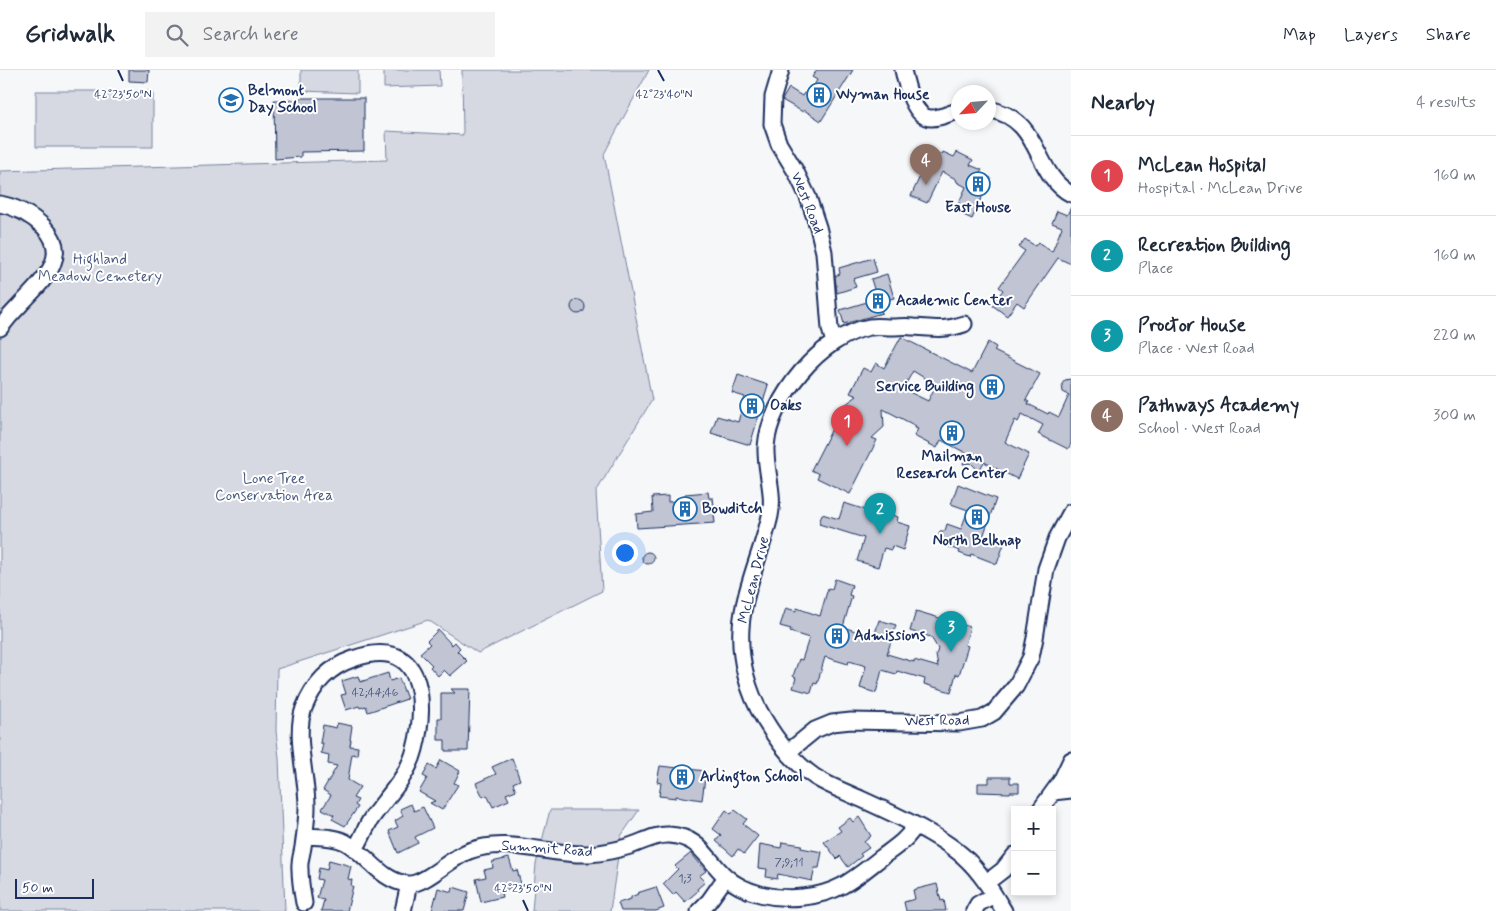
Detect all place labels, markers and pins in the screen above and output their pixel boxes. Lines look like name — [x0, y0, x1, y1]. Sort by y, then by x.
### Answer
place label: Belmont Day School — [248, 81, 317, 118]
building icon: Wyman House — [806, 82, 832, 108]
place label: Wyman House — [835, 85, 930, 105]
school or university icon: Belmont Day School — [218, 87, 244, 113]
pin: 4 — [910, 144, 942, 185]
building icon: East House — [965, 171, 991, 197]
place label: East House — [945, 198, 1011, 218]
building icon: Academic Center — [865, 288, 891, 314]
place label: Academic Center — [896, 291, 1013, 311]
building icon: Service Building — [979, 374, 1005, 400]
place label: Service Building — [876, 377, 974, 399]
building icon: Oaks — [739, 393, 765, 419]
place label: Oaks — [770, 396, 802, 416]
pin: 1 — [831, 405, 863, 446]
building icon: Mailman Research Center — [939, 420, 965, 446]
place label: Mailman Research Center — [897, 447, 1008, 484]
pin: 2 — [864, 493, 896, 534]
building icon: Bowditch — [672, 496, 698, 522]
place label: Bowditch — [702, 499, 763, 519]
building icon: North Belknap — [964, 504, 990, 530]
place label: North Belknap — [933, 531, 1022, 551]
pin: 3 — [935, 611, 967, 652]
building icon: Admissions — [824, 623, 850, 649]
place label: Admissions — [854, 626, 926, 646]
building icon: Arlington School — [669, 764, 695, 790]
place label: Arlington School — [700, 767, 803, 789]

